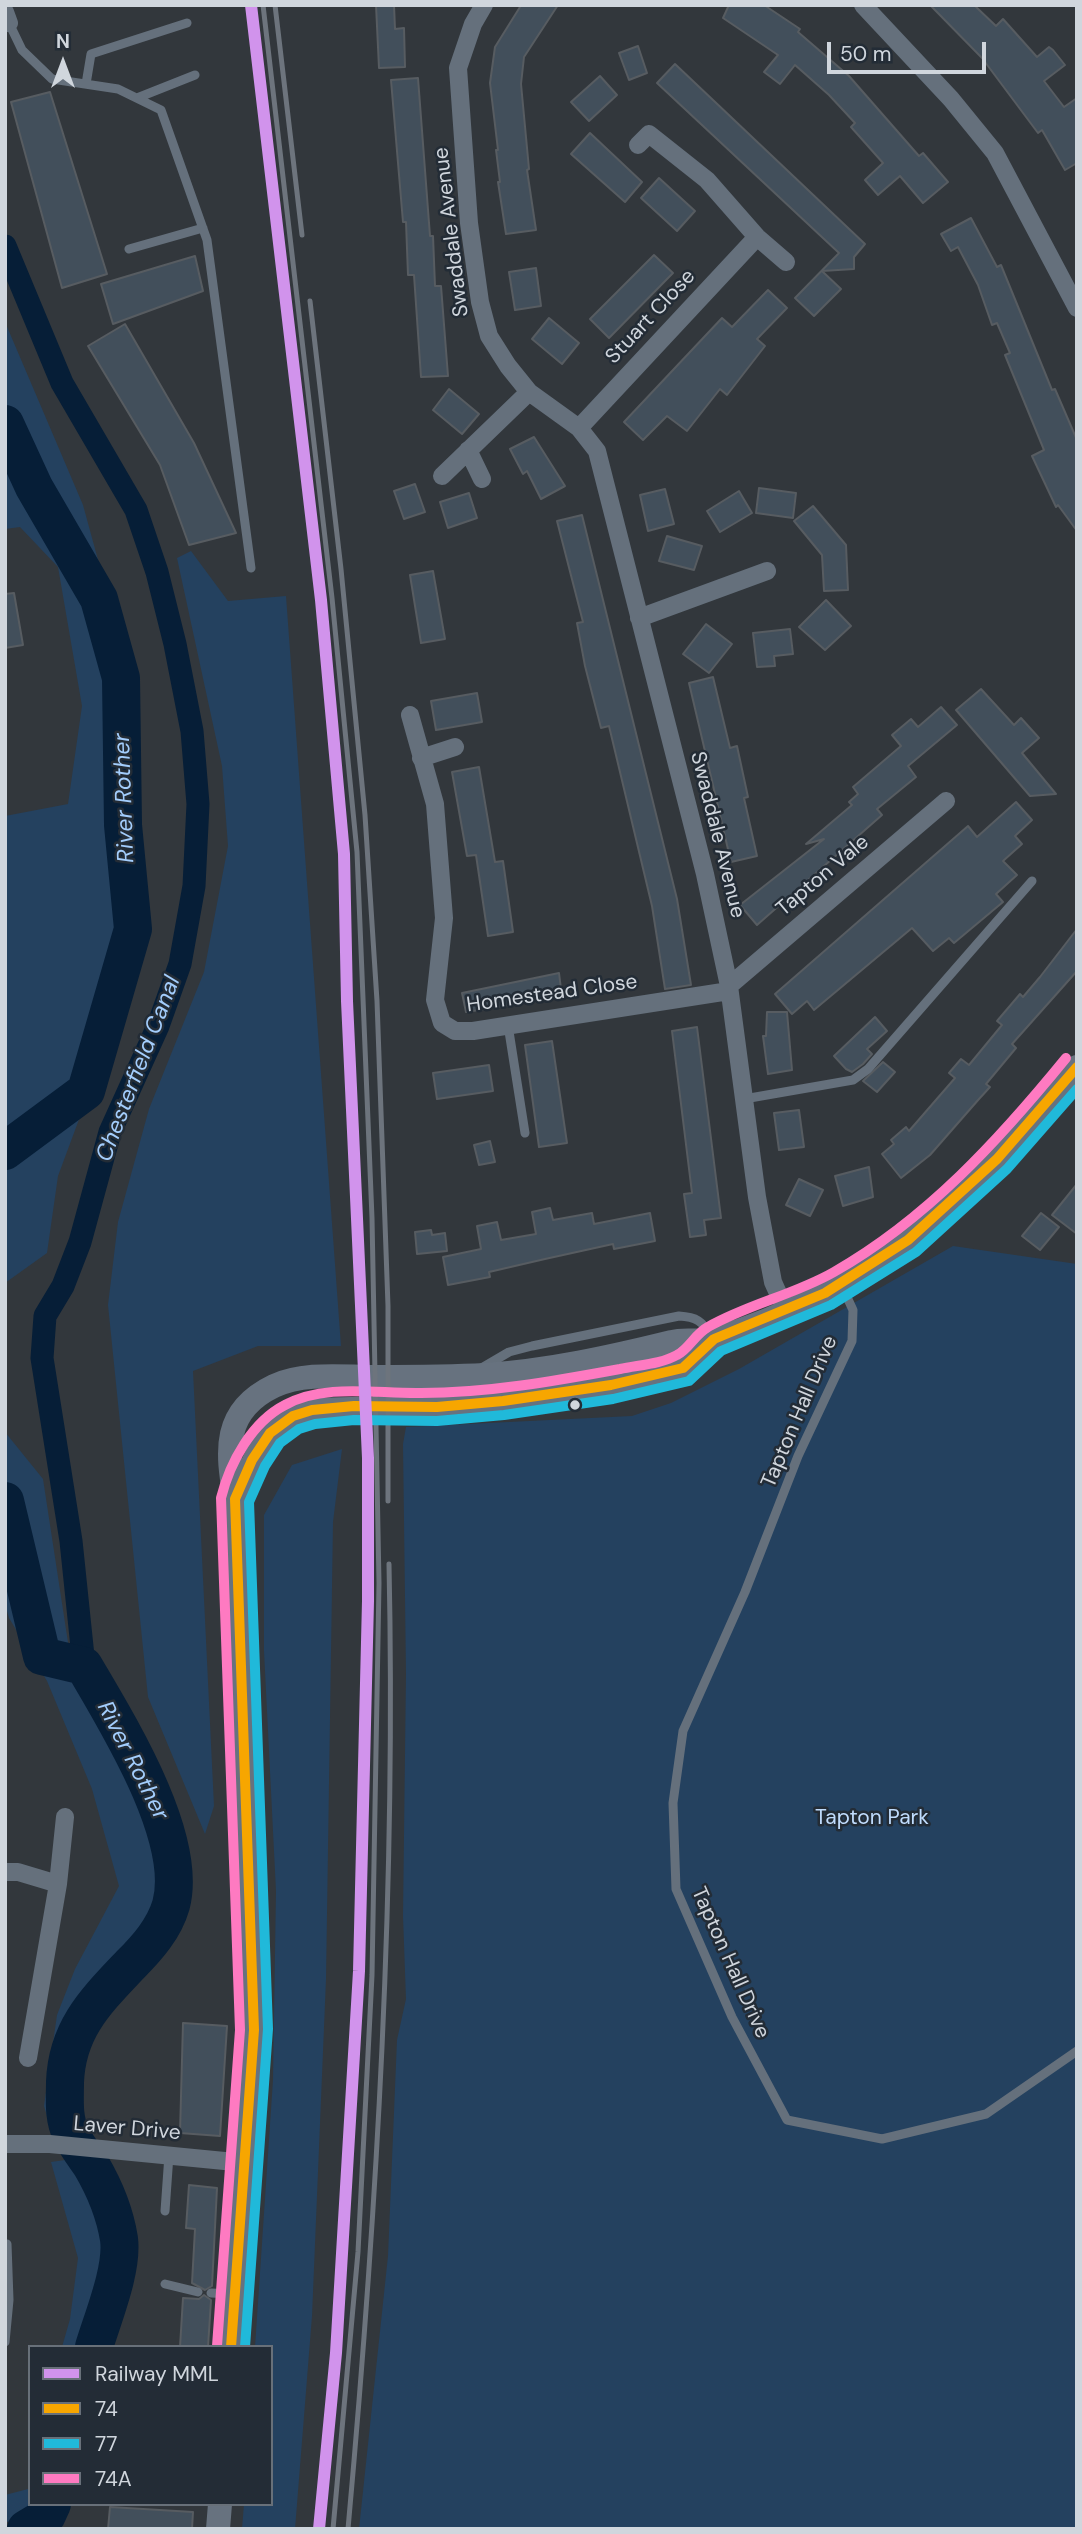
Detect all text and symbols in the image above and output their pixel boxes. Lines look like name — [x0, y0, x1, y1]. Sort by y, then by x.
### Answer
north arrow — [28, 28, 98, 98]
scale bar — [830, 28, 989, 72]
text: N — [56, 29, 70, 54]
text: 50 m — [840, 40, 891, 68]
street label: Swaddale Avenue — [429, 146, 475, 318]
street label: Stuart Close — [601, 264, 701, 370]
water label: River Rother — [109, 733, 141, 863]
street label: Swaddale Avenue — [684, 749, 750, 921]
street label: Tapton Vale — [771, 830, 875, 922]
street label: Homestead Close — [465, 970, 639, 1018]
water label: Chesterfield Canal — [91, 972, 187, 1166]
street label: Tapton Hall Drive — [757, 1332, 843, 1492]
unlabelled marker — [568, 1398, 582, 1412]
water label: River Rother — [90, 1697, 174, 1825]
park label: Tapton Park — [815, 1805, 929, 1831]
street label: Tapton Hall Drive — [685, 1884, 775, 2042]
street label: Laver Drive — [72, 2112, 182, 2146]
legend — [28, 2345, 273, 2506]
text: Railway MML — [95, 2360, 219, 2388]
text: 74 — [95, 2395, 118, 2423]
text: 77 — [95, 2430, 117, 2458]
text: 74A — [95, 2465, 132, 2493]

